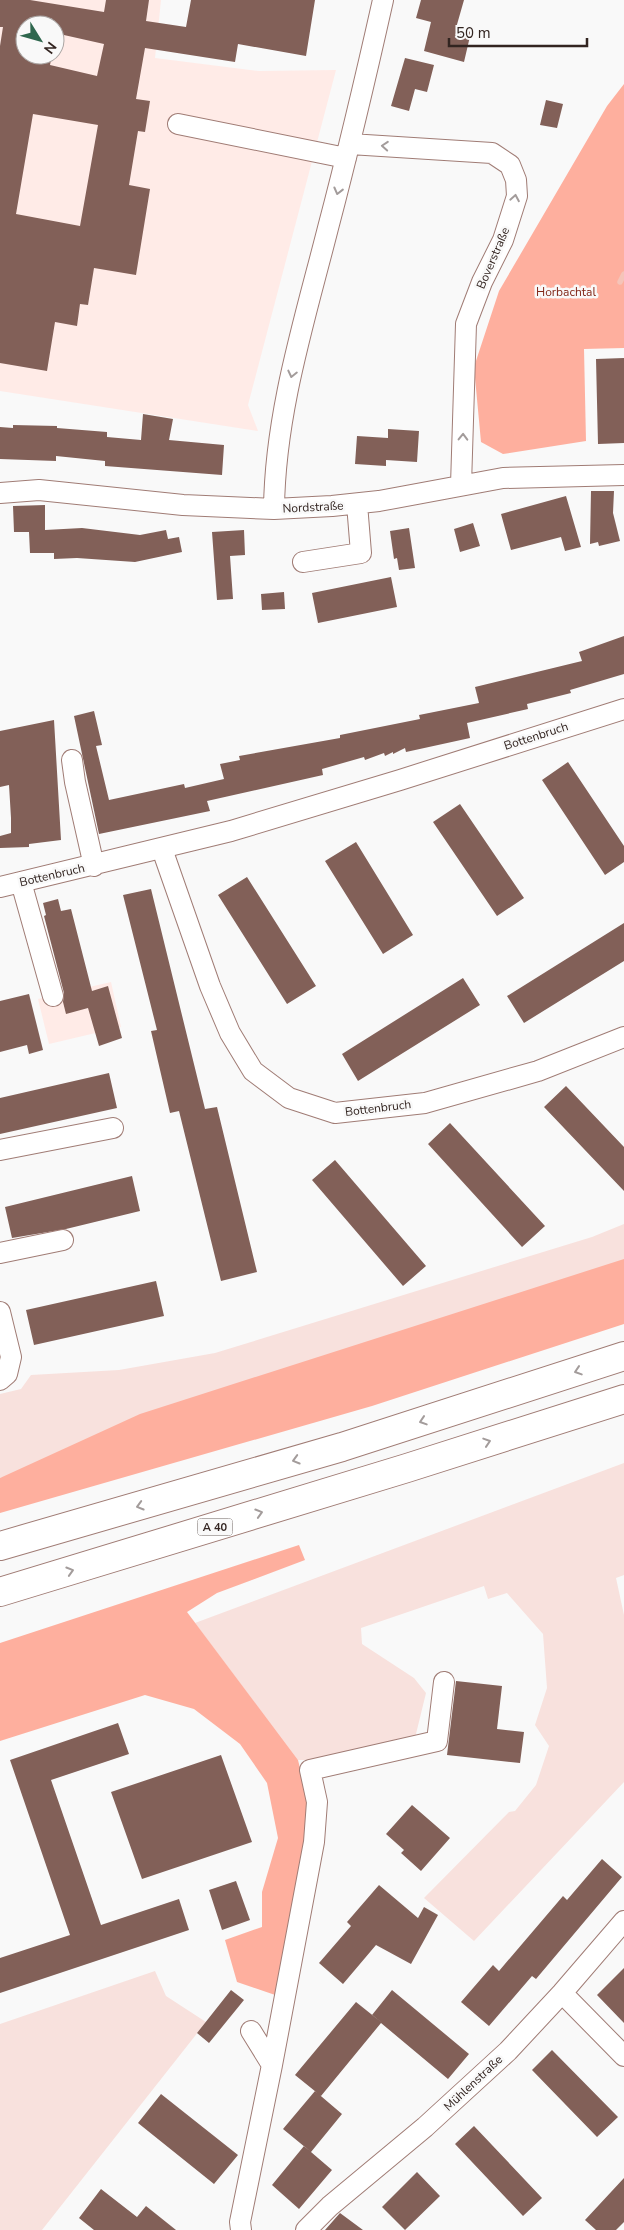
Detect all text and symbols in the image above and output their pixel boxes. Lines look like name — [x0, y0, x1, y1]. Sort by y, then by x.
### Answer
north arrow — [15, 15, 65, 65]
scale bar — [449, 15, 586, 47]
text: 50 m — [456, 23, 491, 43]
text: N — [39, 38, 61, 57]
one-way arrow — [381, 141, 389, 152]
one-way arrow — [333, 187, 344, 196]
one-way arrow — [509, 193, 519, 202]
street label: Boverstraße — [473, 225, 513, 291]
park label: Horbachtal — [536, 284, 596, 300]
one-way arrow — [287, 370, 298, 379]
one-way arrow — [457, 432, 468, 440]
street label: Nordstraße — [282, 497, 344, 517]
street label: Bottenbruch — [502, 718, 570, 754]
street label: Bottenbruch — [18, 860, 86, 890]
street label: Bottenbruch — [344, 1096, 412, 1120]
one-way arrow — [574, 1366, 582, 1376]
one-way arrow — [419, 1415, 428, 1425]
one-way arrow — [482, 1438, 491, 1448]
one-way arrow — [292, 1455, 300, 1465]
one-way arrow — [136, 1500, 144, 1510]
one-way arrow — [254, 1509, 263, 1519]
road number: A 40 — [198, 1518, 232, 1535]
one-way arrow — [66, 1566, 74, 1576]
street label: Mühlenstraße — [440, 2052, 506, 2114]

